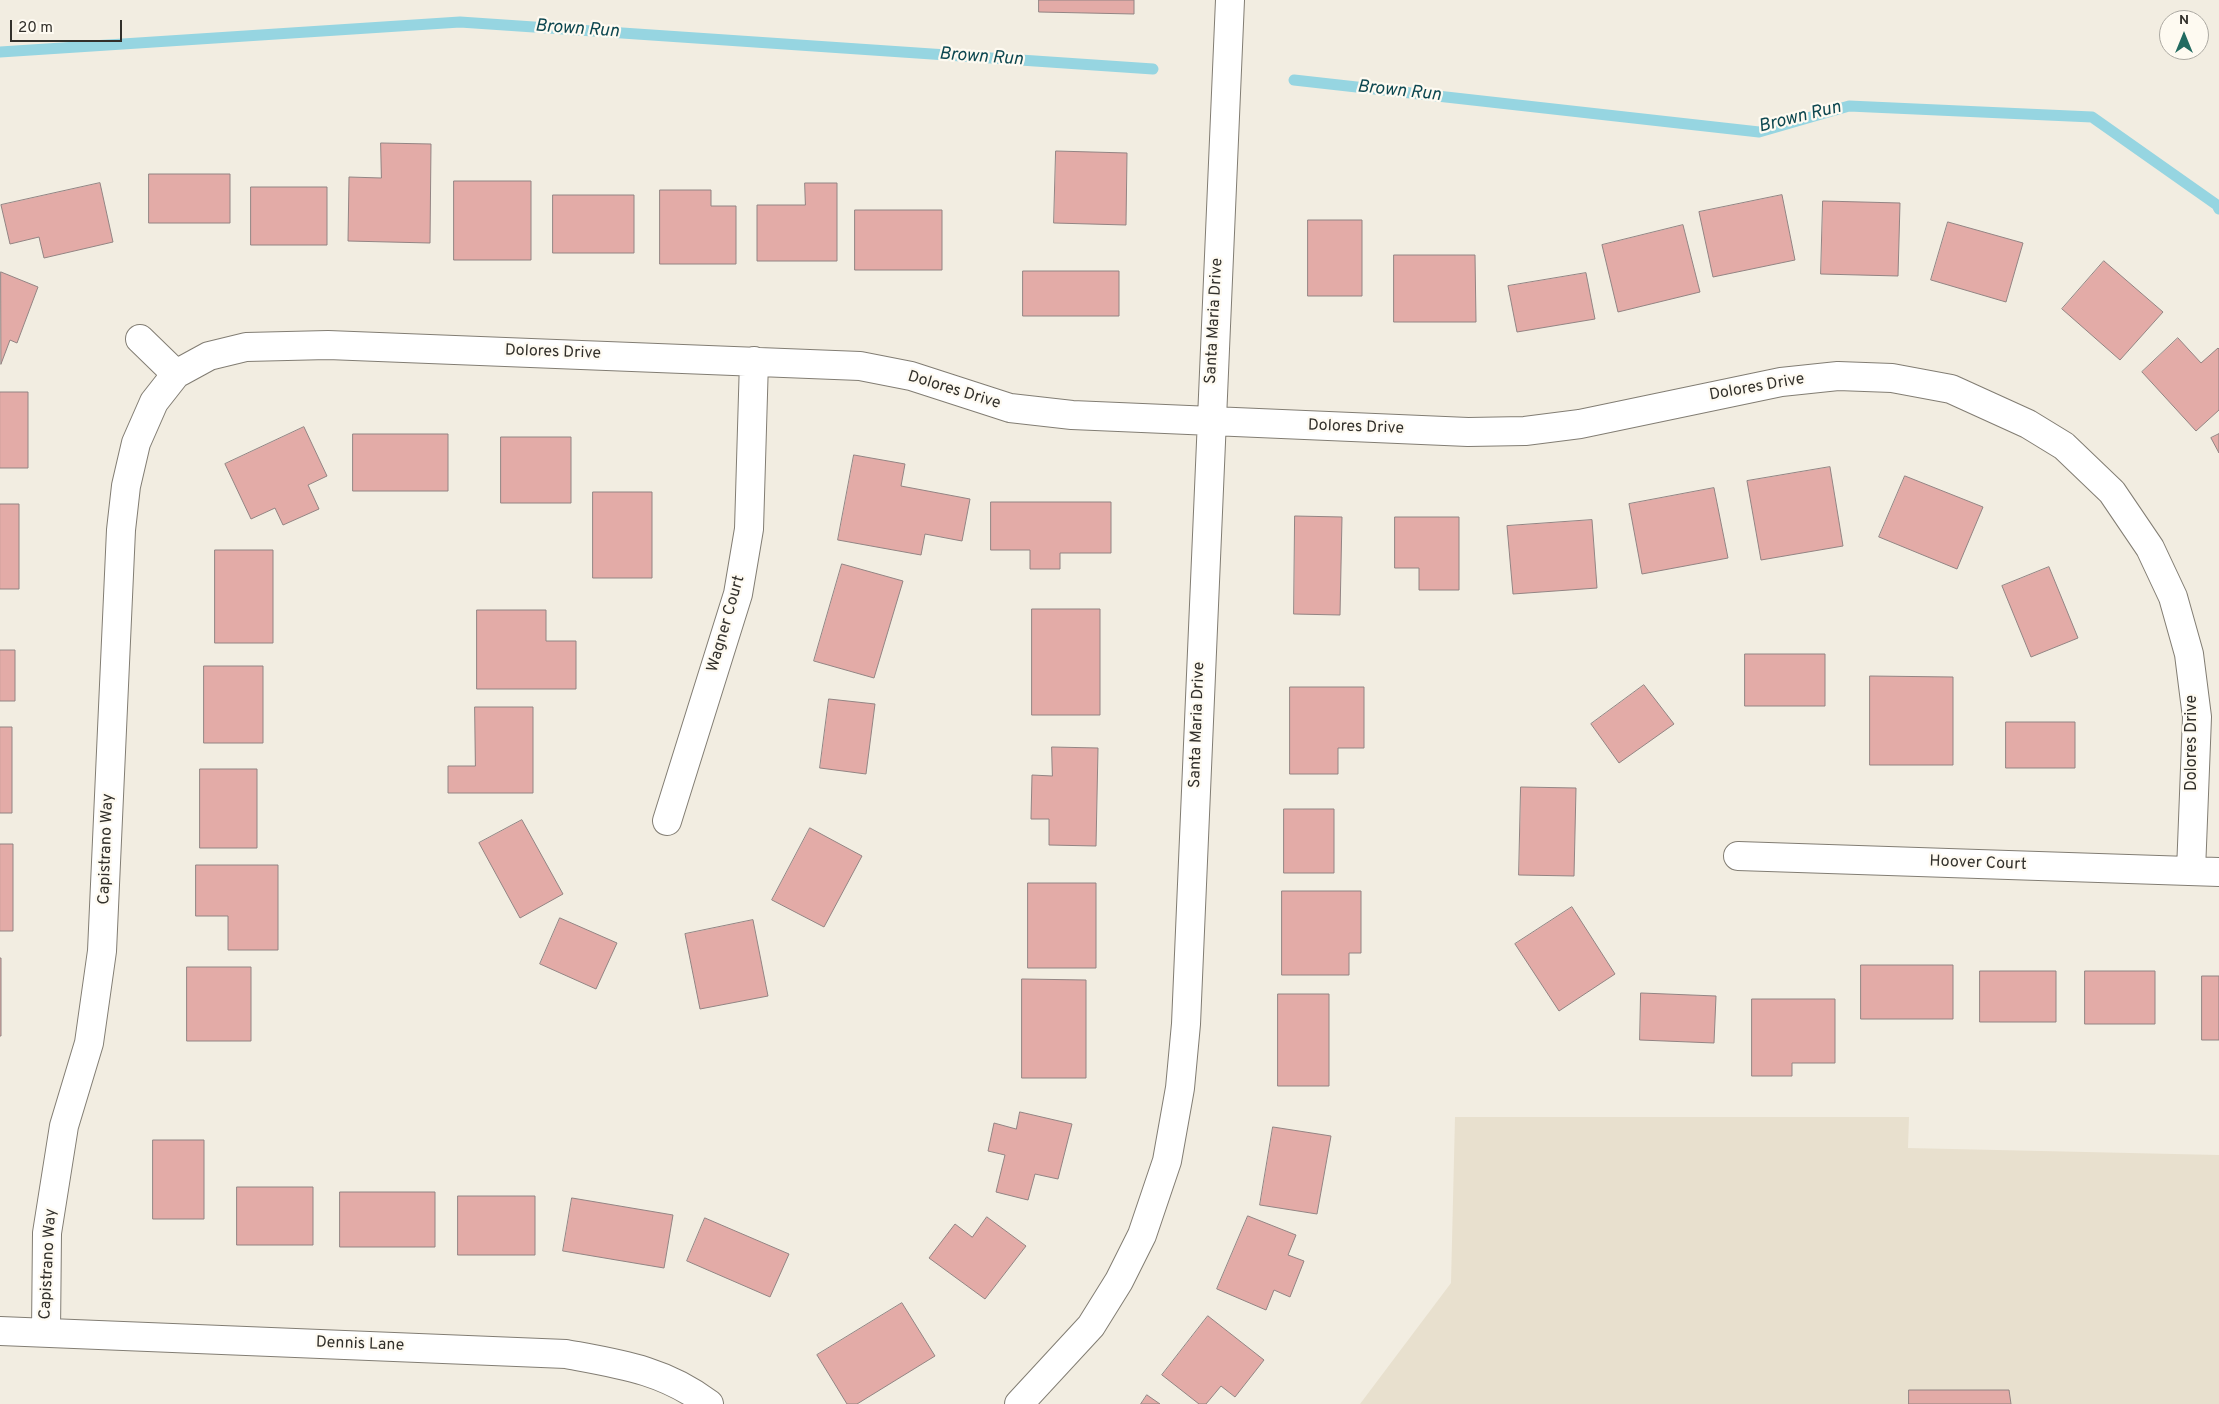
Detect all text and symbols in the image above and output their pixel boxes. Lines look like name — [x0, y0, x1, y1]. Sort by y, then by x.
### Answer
scale bar — [12, 10, 125, 42]
north arrow — [2159, 10, 2209, 60]
text: N — [2179, 12, 2189, 29]
water label: Brown Run — [534, 16, 620, 44]
text: 20 m — [18, 19, 53, 38]
water label: Brown Run — [938, 44, 1024, 72]
water label: Brown Run — [1356, 77, 1442, 107]
water label: Brown Run — [1757, 97, 1843, 139]
street label: Santa Maria Drive — [1202, 257, 1228, 385]
street label: Dolores Drive — [505, 342, 601, 364]
street label: Dolores Drive — [905, 368, 1003, 414]
street label: Dolores Drive — [1708, 370, 1806, 406]
street label: Dolores Drive — [1308, 417, 1404, 439]
street label: Wagner Court — [704, 573, 750, 675]
street label: Santa Maria Drive — [1186, 662, 1210, 788]
street label: Dolores Drive — [2183, 695, 2203, 791]
street label: Capistrano Way — [95, 793, 119, 905]
street label: Hoover Court — [1929, 853, 2027, 875]
street label: Capistrano Way — [37, 1208, 61, 1320]
street label: Dennis Lane — [315, 1334, 405, 1356]

